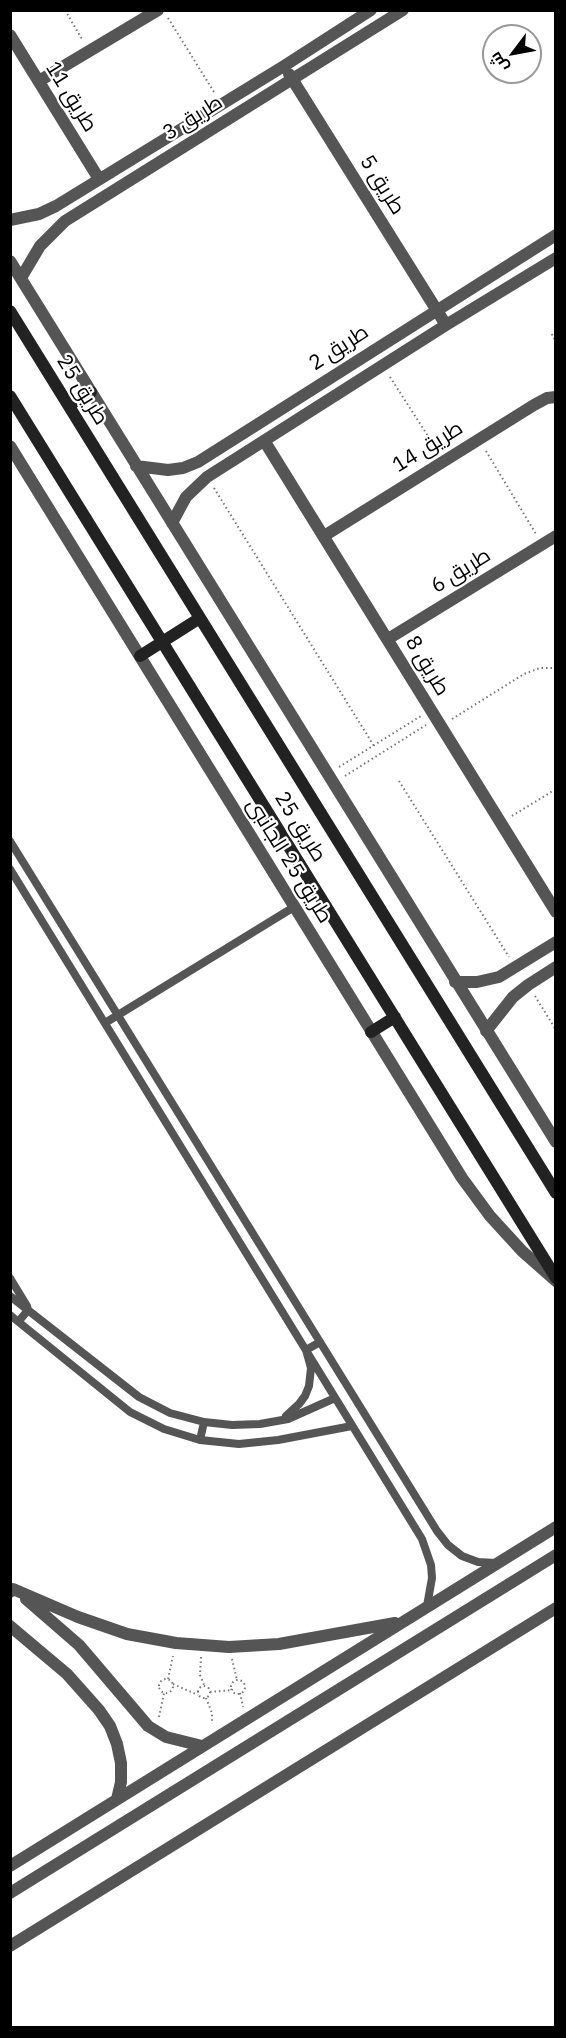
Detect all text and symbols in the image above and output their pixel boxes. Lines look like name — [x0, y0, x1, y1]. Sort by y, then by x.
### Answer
north arrow — [482, 24, 542, 84]
text: ش — [485, 48, 512, 76]
street label: طريق 11 — [40, 57, 102, 137]
street label: طريق 3 — [159, 90, 227, 146]
street label: طريق 5 — [354, 151, 410, 219]
street label: طريق 2 — [305, 320, 373, 376]
street label: طريق 25 — [51, 350, 113, 430]
street label: طريق 14 — [388, 416, 468, 478]
street label: طريق 6 — [427, 543, 495, 599]
street label: طريق 8 — [399, 631, 455, 701]
street label: طريق 25 — [269, 787, 331, 867]
street label: طريق 25 الجانبى — [241, 794, 337, 928]

